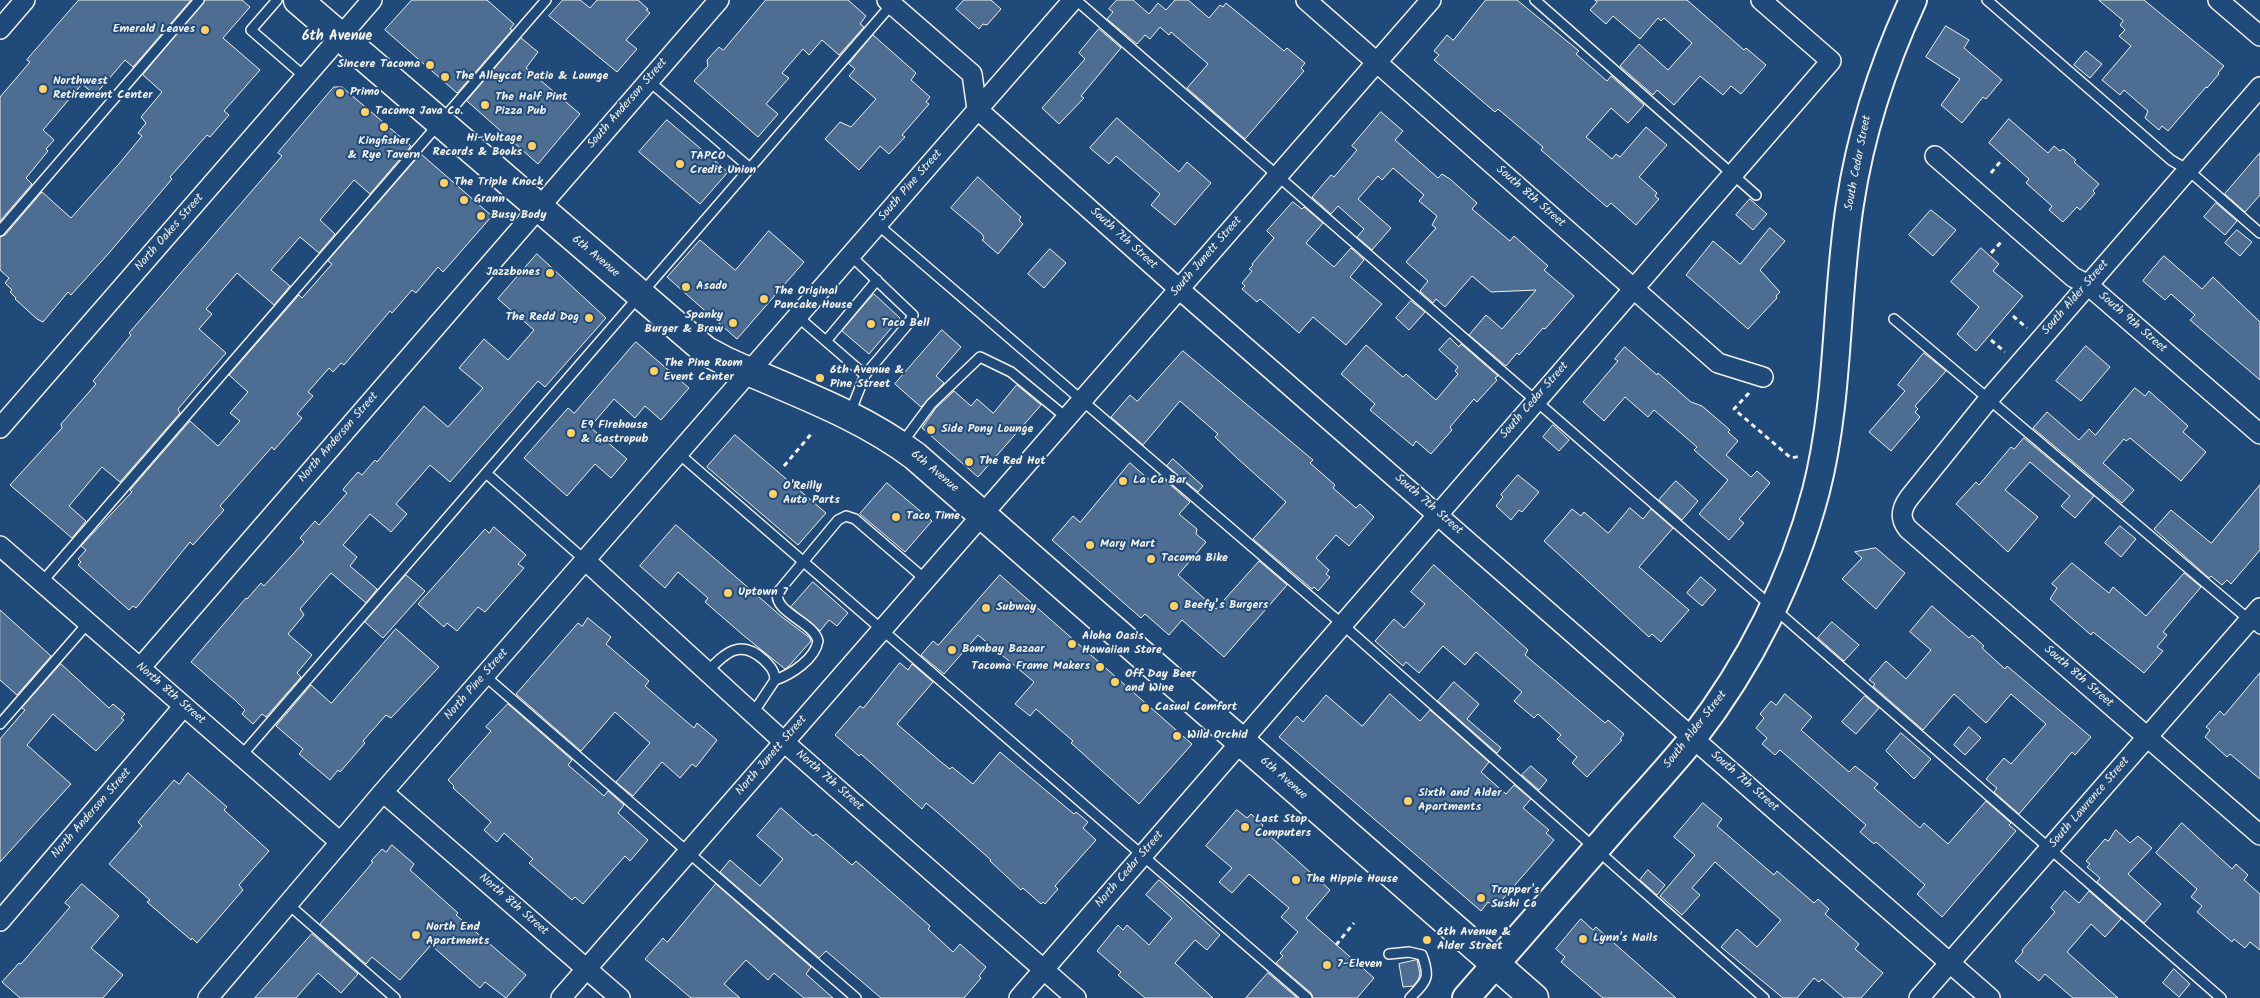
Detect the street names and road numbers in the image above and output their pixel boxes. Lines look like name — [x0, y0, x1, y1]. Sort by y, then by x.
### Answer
street label: South Anderson Street — [585, 56, 671, 152]
street label: South Cedar Street — [1843, 114, 1875, 212]
street label: South Pine Street — [876, 147, 946, 225]
street label: South 8th Street — [1492, 163, 1568, 231]
street label: North Oakes Street — [132, 191, 208, 275]
street label: South 7th Street — [1086, 205, 1160, 273]
street label: South Junett Street — [1168, 214, 1246, 300]
street label: 6th Avenue — [568, 233, 622, 281]
street label: South Alder Street — [2040, 258, 2112, 338]
street label: South 9th Street — [2095, 289, 2169, 357]
street label: South Cedar Street — [1498, 360, 1572, 442]
street label: North Anderson Street — [296, 390, 382, 486]
street label: 6th Avenue — [907, 448, 961, 496]
street label: South 7th Street — [1391, 472, 1465, 538]
street label: South 8th Street — [2040, 643, 2116, 711]
street label: North Pine Street — [442, 646, 512, 724]
street label: North 8th Street — [132, 660, 208, 728]
street label: South Alder Street — [1661, 688, 1731, 772]
street label: North Junett Street — [733, 713, 811, 799]
street label: North 7th Street — [792, 748, 866, 814]
street label: South 7th Street — [1707, 749, 1781, 815]
street label: 6th Avenue — [1256, 755, 1310, 803]
street label: South Lawrence Street — [2047, 755, 2133, 851]
street label: North Anderson Street — [49, 766, 135, 862]
street label: North Cedar Street — [1093, 829, 1167, 911]
street label: North 8th Street — [475, 871, 551, 939]

